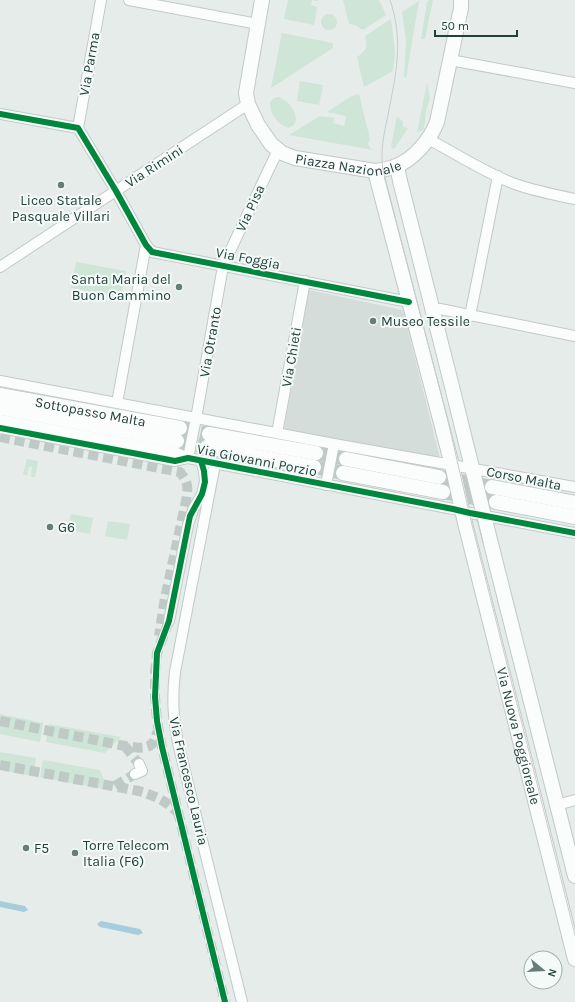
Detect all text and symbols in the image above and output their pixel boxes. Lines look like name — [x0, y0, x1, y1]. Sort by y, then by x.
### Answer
scale bar — [435, 12, 517, 38]
text: 50 m — [441, 19, 469, 33]
street label: Via Parma — [76, 31, 103, 97]
street label: Via Rimini — [122, 141, 186, 191]
street label: Piazza Nazionale — [294, 150, 404, 180]
marker: Liceo Statale Pasquale Villari — [56, 180, 66, 190]
street label: Via Pisa — [232, 182, 269, 234]
place label: Liceo Statale Pasquale Villari — [12, 192, 110, 225]
street label: Via Foggia — [214, 244, 282, 273]
place label: Santa Maria del Buon Cammino — [71, 271, 171, 304]
marker: Santa Maria del Buon Cammino — [174, 282, 184, 292]
street label: Via Otranto — [196, 305, 225, 379]
place label: Museo Tessile — [381, 313, 470, 330]
marker: Museo Tessile — [368, 316, 378, 326]
street label: Via Chieti — [278, 326, 305, 389]
street label: Sottopasso Malta — [34, 394, 147, 431]
street label: Via Giovanni Porzio — [195, 441, 318, 480]
street label: Corso Malta — [485, 463, 563, 494]
place label: G6 — [58, 519, 75, 536]
marker: G6 — [45, 522, 55, 532]
street label: Via Nuova Poggioreale — [493, 666, 544, 807]
street label: Via Francesco Lauria — [165, 715, 212, 847]
place label: Torre Telecom Italia (F6) — [83, 837, 169, 870]
place label: F5 — [34, 840, 49, 857]
marker: F5 — [21, 843, 31, 853]
marker: Torre Telecom Italia (F6) — [70, 848, 80, 858]
north arrow — [523, 950, 563, 990]
text: N — [545, 967, 559, 979]

